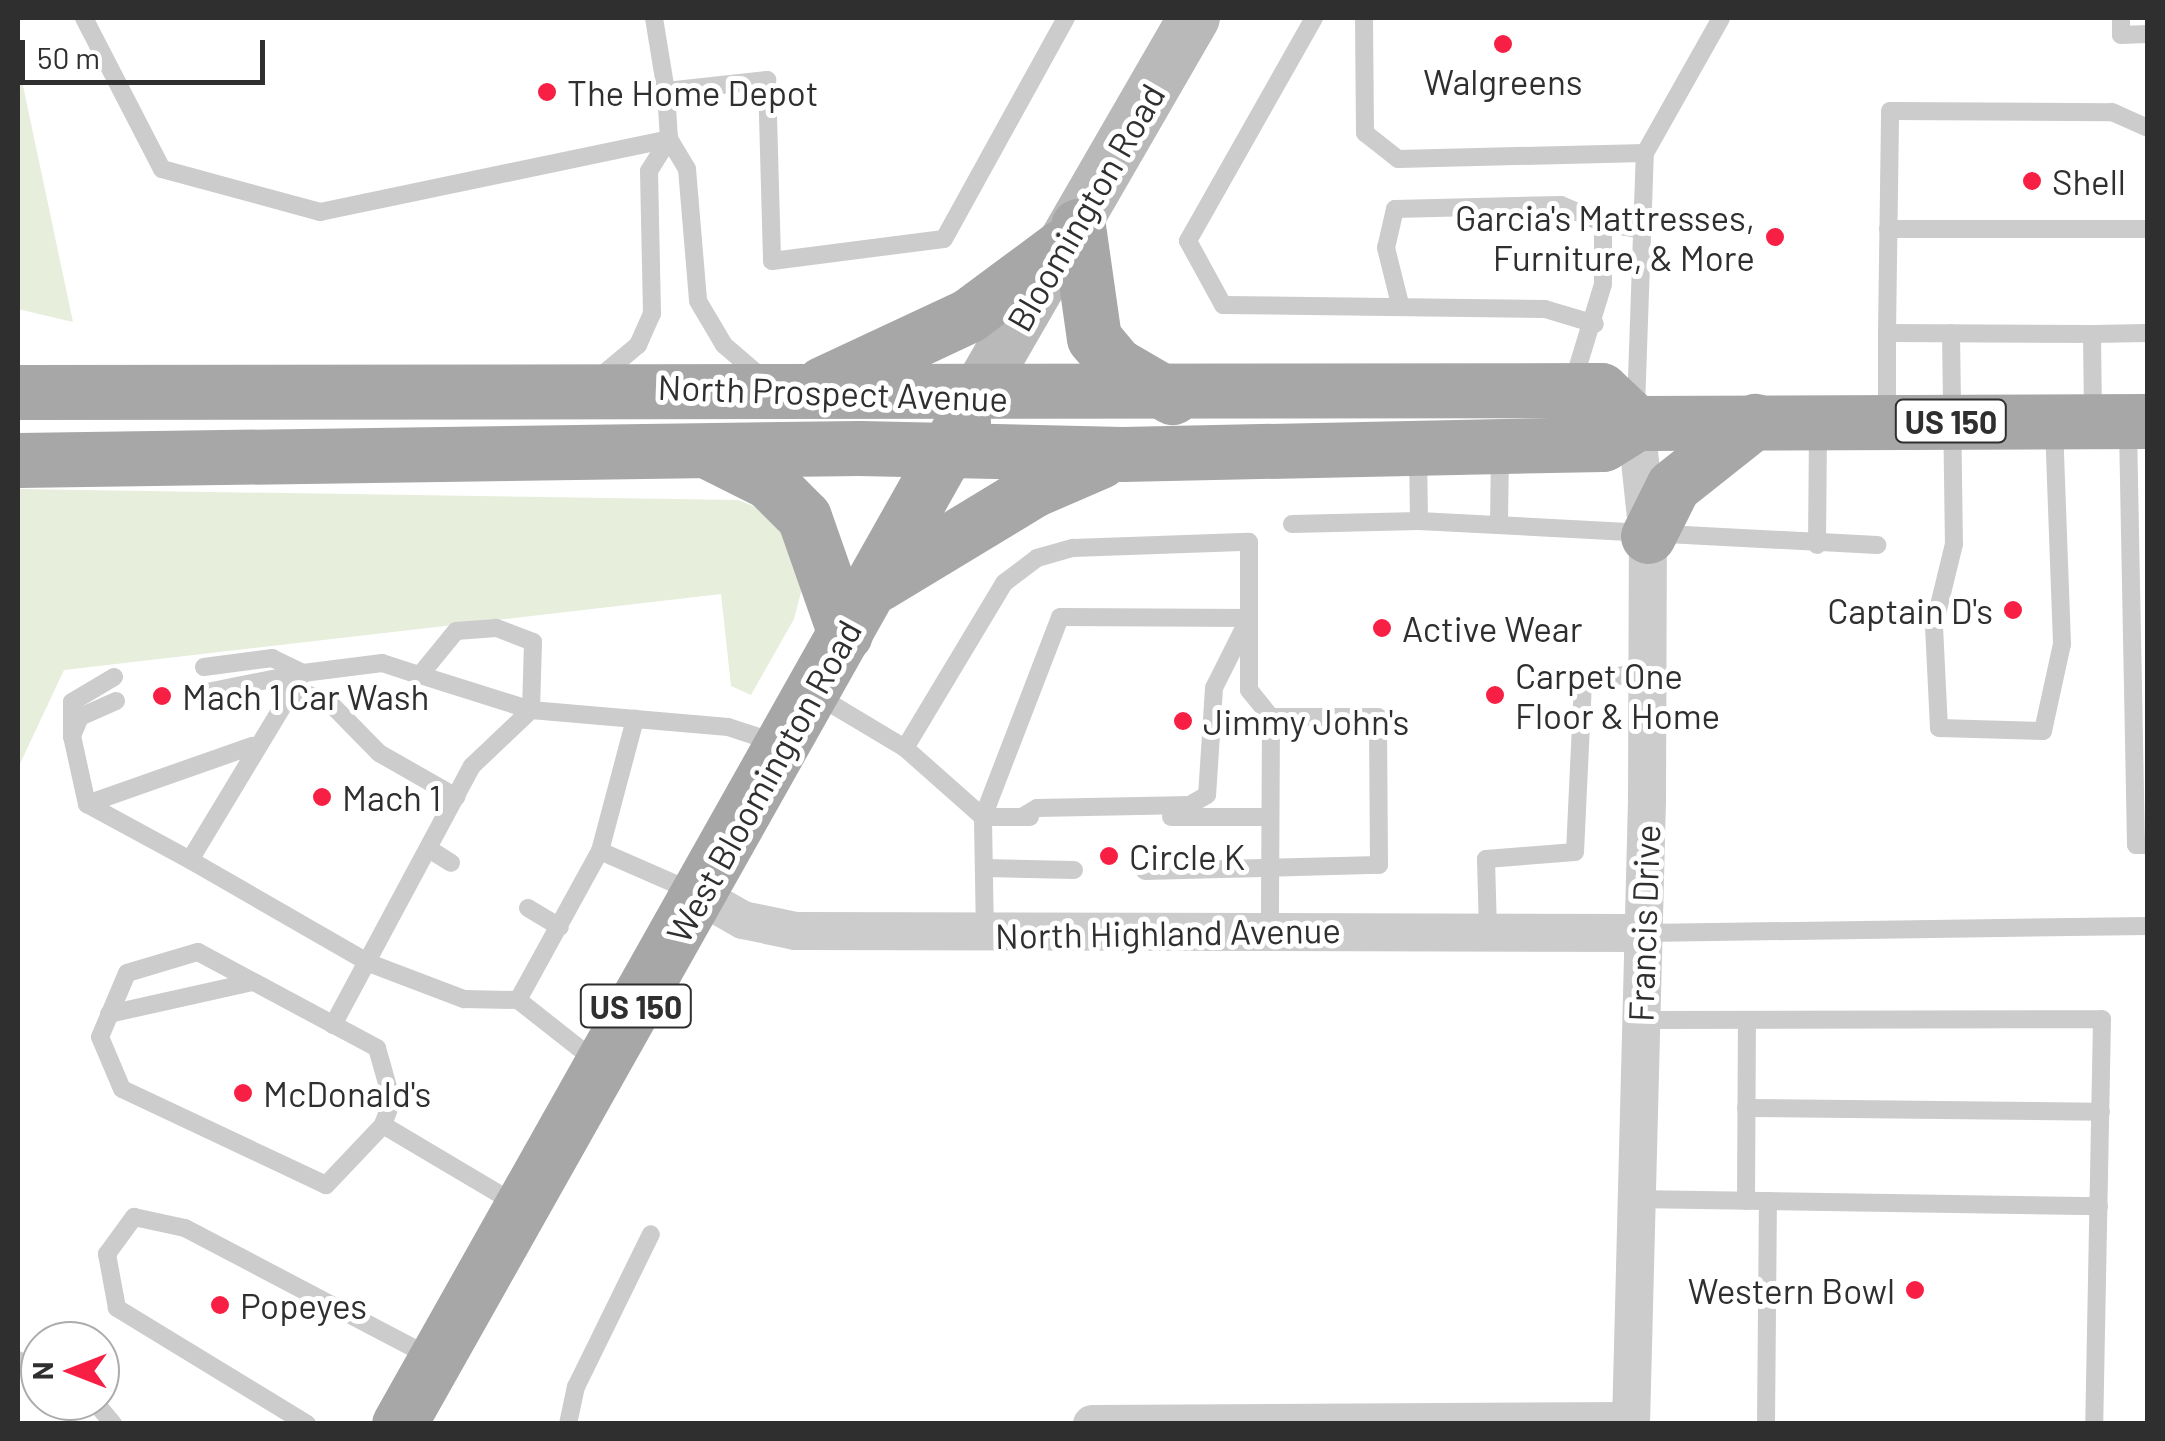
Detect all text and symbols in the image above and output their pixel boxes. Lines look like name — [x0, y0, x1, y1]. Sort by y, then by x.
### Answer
scale bar — [25, 20, 270, 82]
marker: Walgreens — [1492, 33, 1514, 55]
text: 50 m — [37, 39, 100, 75]
place label: Walgreens — [1423, 60, 1583, 102]
place label: The Home Depot — [567, 71, 818, 113]
street label: Bloomington Road — [997, 76, 1173, 338]
marker: The Home Depot — [536, 81, 558, 103]
place label: Shell — [2052, 160, 2126, 202]
marker: Shell — [2021, 170, 2043, 192]
place label: Garcia's Mattresses, Furniture, & More — [1455, 196, 1755, 278]
marker: Garcia's Mattresses, Furniture, & More — [1764, 226, 1786, 248]
street label: North Prospect Avenue — [657, 365, 1009, 419]
road number: US 150 — [1894, 394, 2008, 448]
place label: Captain D's — [1827, 589, 1993, 631]
marker: Captain D's — [2002, 599, 2024, 621]
place label: Active Wear — [1402, 607, 1582, 649]
street label: West Bloomington Road — [657, 612, 869, 950]
marker: Active Wear — [1371, 617, 1393, 639]
place label: Carpet One Floor & Home — [1515, 654, 1720, 736]
place label: Mach 1 Car Wash — [182, 675, 429, 717]
marker: Carpet One Floor & Home — [1484, 684, 1506, 706]
marker: Mach 1 Car Wash — [151, 685, 173, 707]
place label: Jimmy John's — [1203, 700, 1409, 742]
marker: Jimmy John's — [1172, 710, 1194, 732]
place label: Mach 1 — [342, 776, 441, 818]
marker: Mach 1 — [311, 786, 333, 808]
street label: Francis Drive — [1619, 824, 1667, 1022]
place label: Circle K — [1129, 835, 1245, 877]
marker: Circle K — [1098, 845, 1120, 867]
street label: North Highland Avenue — [995, 908, 1341, 956]
road number: US 150 — [578, 979, 694, 1033]
place label: McDonald's — [263, 1072, 431, 1114]
marker: McDonald's — [232, 1082, 254, 1104]
place label: Western Bowl — [1688, 1269, 1895, 1311]
marker: Western Bowl — [1904, 1279, 1926, 1301]
place label: Popeyes — [240, 1284, 367, 1326]
marker: Popeyes — [209, 1294, 231, 1316]
north arrow — [20, 1321, 120, 1421]
text: N — [25, 1362, 59, 1380]

